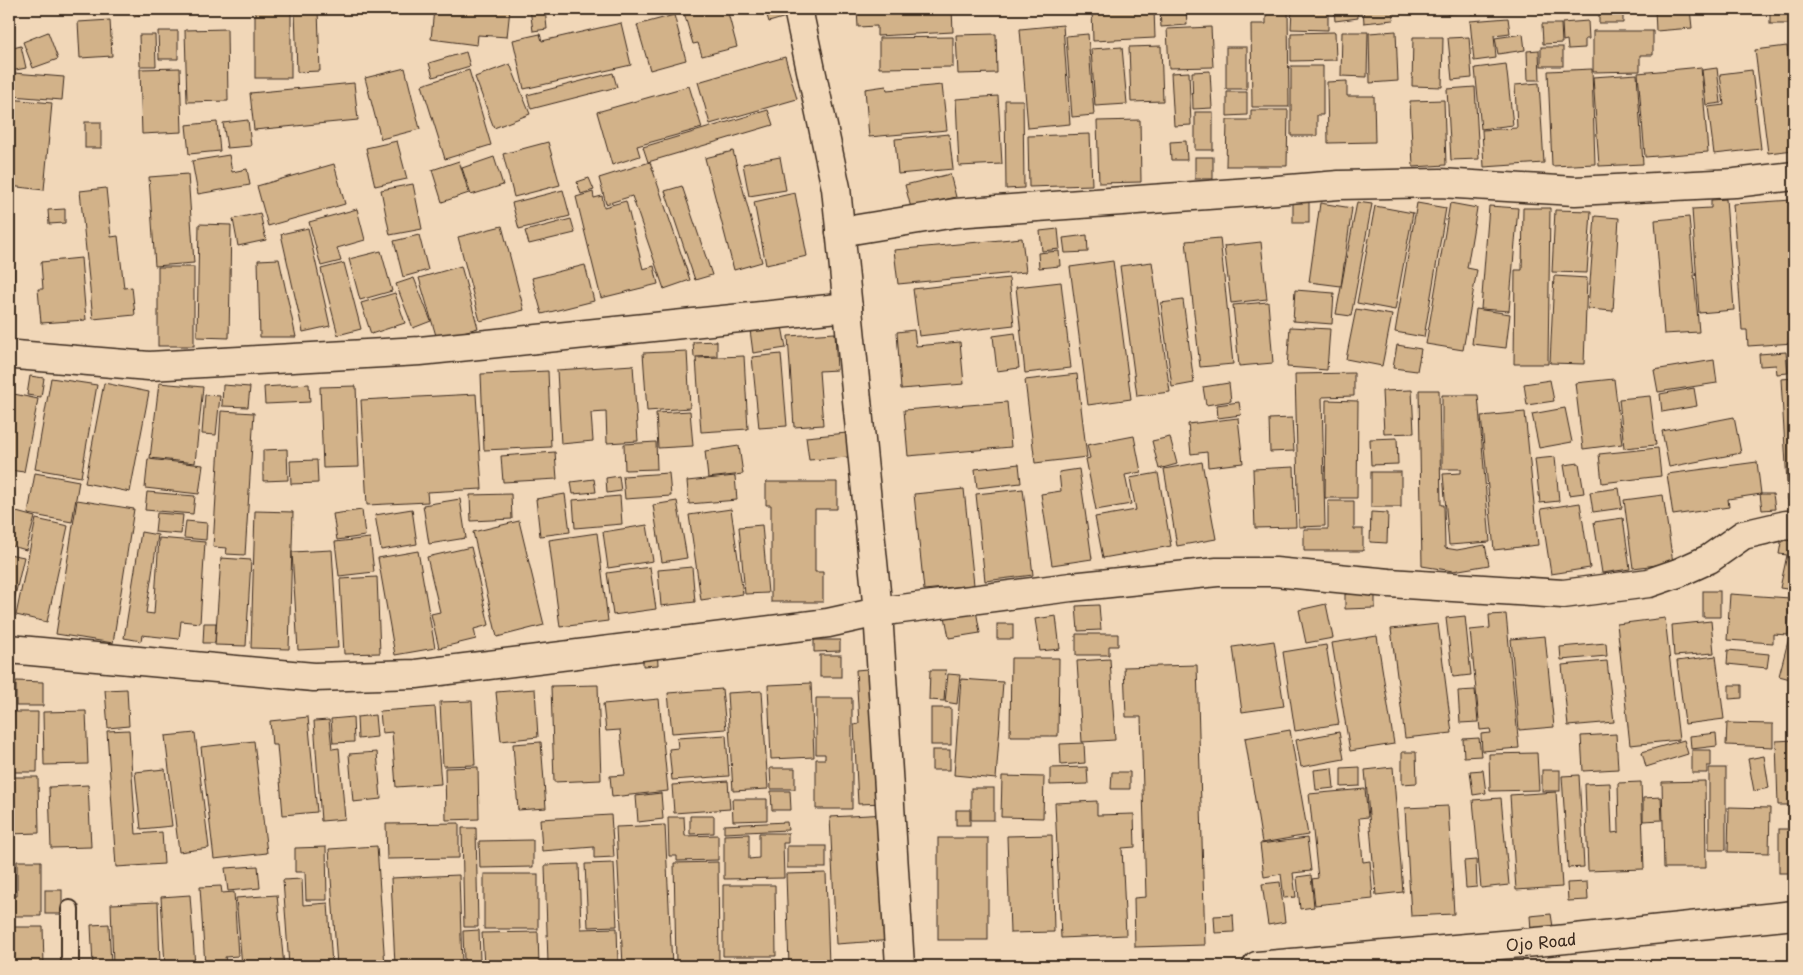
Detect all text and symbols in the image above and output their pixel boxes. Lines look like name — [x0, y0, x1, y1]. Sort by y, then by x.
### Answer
street label: Ojo Road — [1505, 926, 1577, 957]

